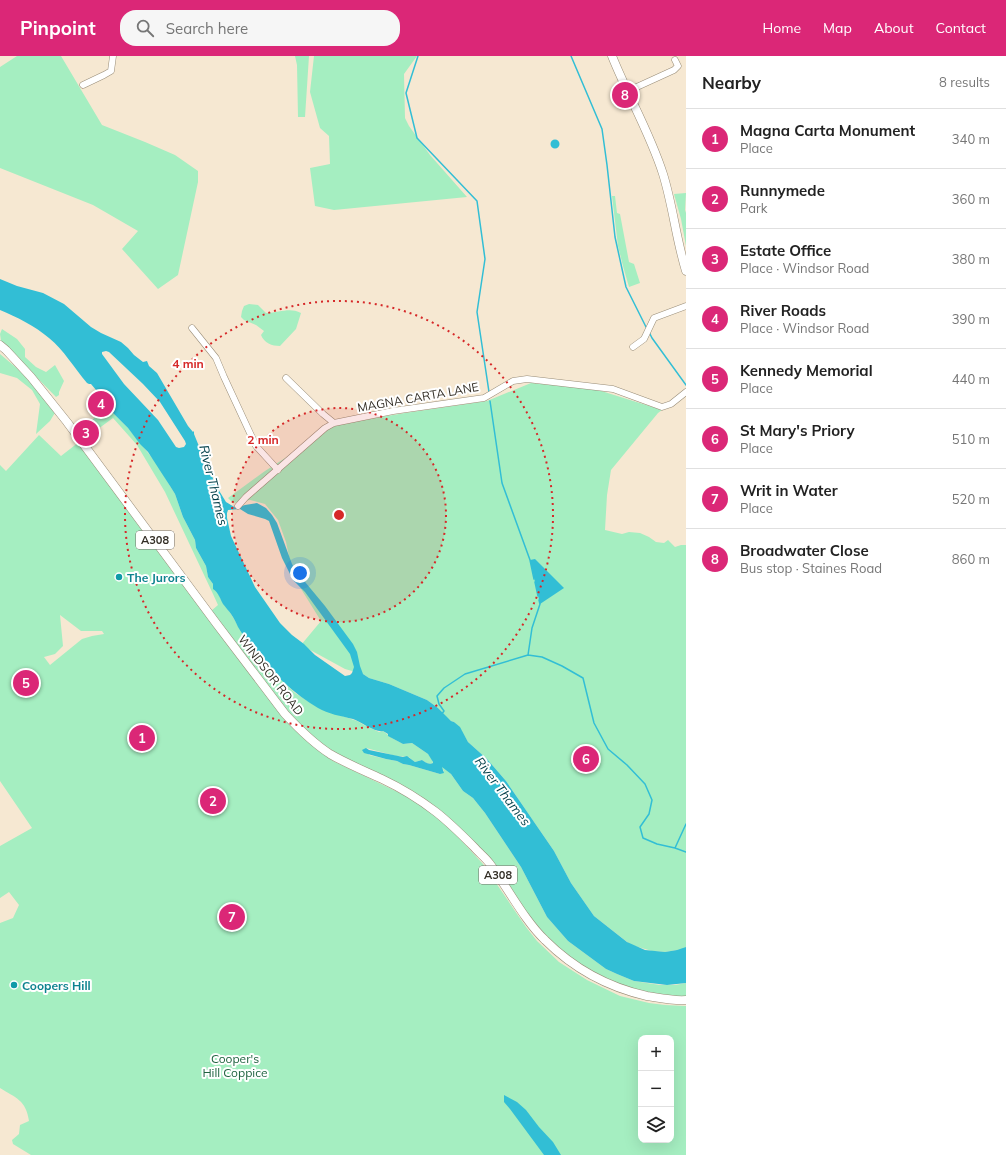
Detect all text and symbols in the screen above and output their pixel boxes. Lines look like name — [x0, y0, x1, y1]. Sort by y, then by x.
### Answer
search box — [120, 10, 400, 46]
text: Pinpoint — [20, 16, 96, 40]
icon: search — [134, 17, 156, 39]
text: Search here — [166, 19, 248, 38]
text: Home — [762, 19, 801, 37]
text: Map — [823, 19, 852, 37]
text: About — [874, 19, 914, 37]
text: Contact — [936, 19, 986, 37]
text: Nearby — [702, 72, 761, 93]
text: 8 results — [939, 74, 990, 90]
pin: 8 — [612, 80, 638, 110]
text: Magna Carta Monument — [740, 121, 915, 140]
text: 1 — [711, 131, 719, 147]
text: 340 m — [952, 131, 990, 147]
text: Place — [740, 140, 773, 156]
text: Runnymede — [740, 181, 825, 200]
text: 2 — [711, 191, 719, 207]
text: 360 m — [952, 191, 990, 207]
text: Park — [740, 200, 767, 216]
text: Estate Office — [740, 241, 831, 260]
text: 3 — [711, 251, 719, 267]
text: 380 m — [952, 251, 990, 267]
text: Place · Windsor Road — [740, 260, 869, 276]
text: River Roads — [740, 301, 826, 320]
text: 4 — [711, 311, 719, 327]
text: 390 m — [952, 311, 990, 327]
text: Place · Windsor Road — [740, 320, 869, 336]
text: 4 min — [172, 356, 204, 371]
text: Kennedy Memorial — [740, 361, 873, 380]
text: 5 — [711, 371, 719, 387]
text: 440 m — [952, 371, 990, 387]
street label: MAGNA CARTA LANE — [356, 379, 480, 415]
text: Place — [740, 380, 773, 396]
pin: 4 — [88, 389, 114, 419]
pin: 3 — [73, 418, 99, 448]
text: St Mary's Priory — [740, 421, 855, 440]
text: 6 — [711, 431, 719, 447]
text: 510 m — [952, 431, 990, 447]
text: 2 min — [247, 432, 279, 447]
text: Place — [740, 440, 773, 456]
water label: River Thames — [196, 443, 232, 527]
text: Writ in Water — [740, 481, 838, 500]
text: 7 — [711, 491, 719, 507]
text: 520 m — [952, 491, 990, 507]
text: Place — [740, 500, 773, 516]
centre of rings — [332, 508, 346, 522]
road number: A308 — [136, 531, 174, 549]
text: Broadwater Close — [740, 541, 869, 560]
text: 8 — [711, 551, 719, 567]
text: 860 m — [952, 551, 990, 567]
text: Bus stop · Staines Road — [740, 560, 882, 576]
your location — [290, 563, 310, 583]
place label: The Jurors — [127, 570, 185, 585]
marker: The Jurors — [114, 572, 124, 582]
street label: WINDSOR ROAD — [235, 632, 307, 718]
pin: 5 — [13, 668, 39, 698]
pin: 1 — [129, 723, 155, 753]
pin: 6 — [573, 744, 599, 774]
water label: River Thames — [472, 753, 534, 829]
pin: 2 — [200, 786, 226, 816]
road number: A308 — [479, 866, 517, 884]
pin: 7 — [219, 902, 245, 932]
place label: Coopers Hill — [22, 978, 91, 993]
marker: Coopers Hill — [9, 980, 19, 990]
map controls — [638, 1035, 674, 1143]
button: + — [638, 1035, 674, 1071]
park label: Cooper's Hill Coppice — [202, 1051, 268, 1080]
button: − — [638, 1071, 674, 1107]
button: layers — [638, 1107, 674, 1143]

